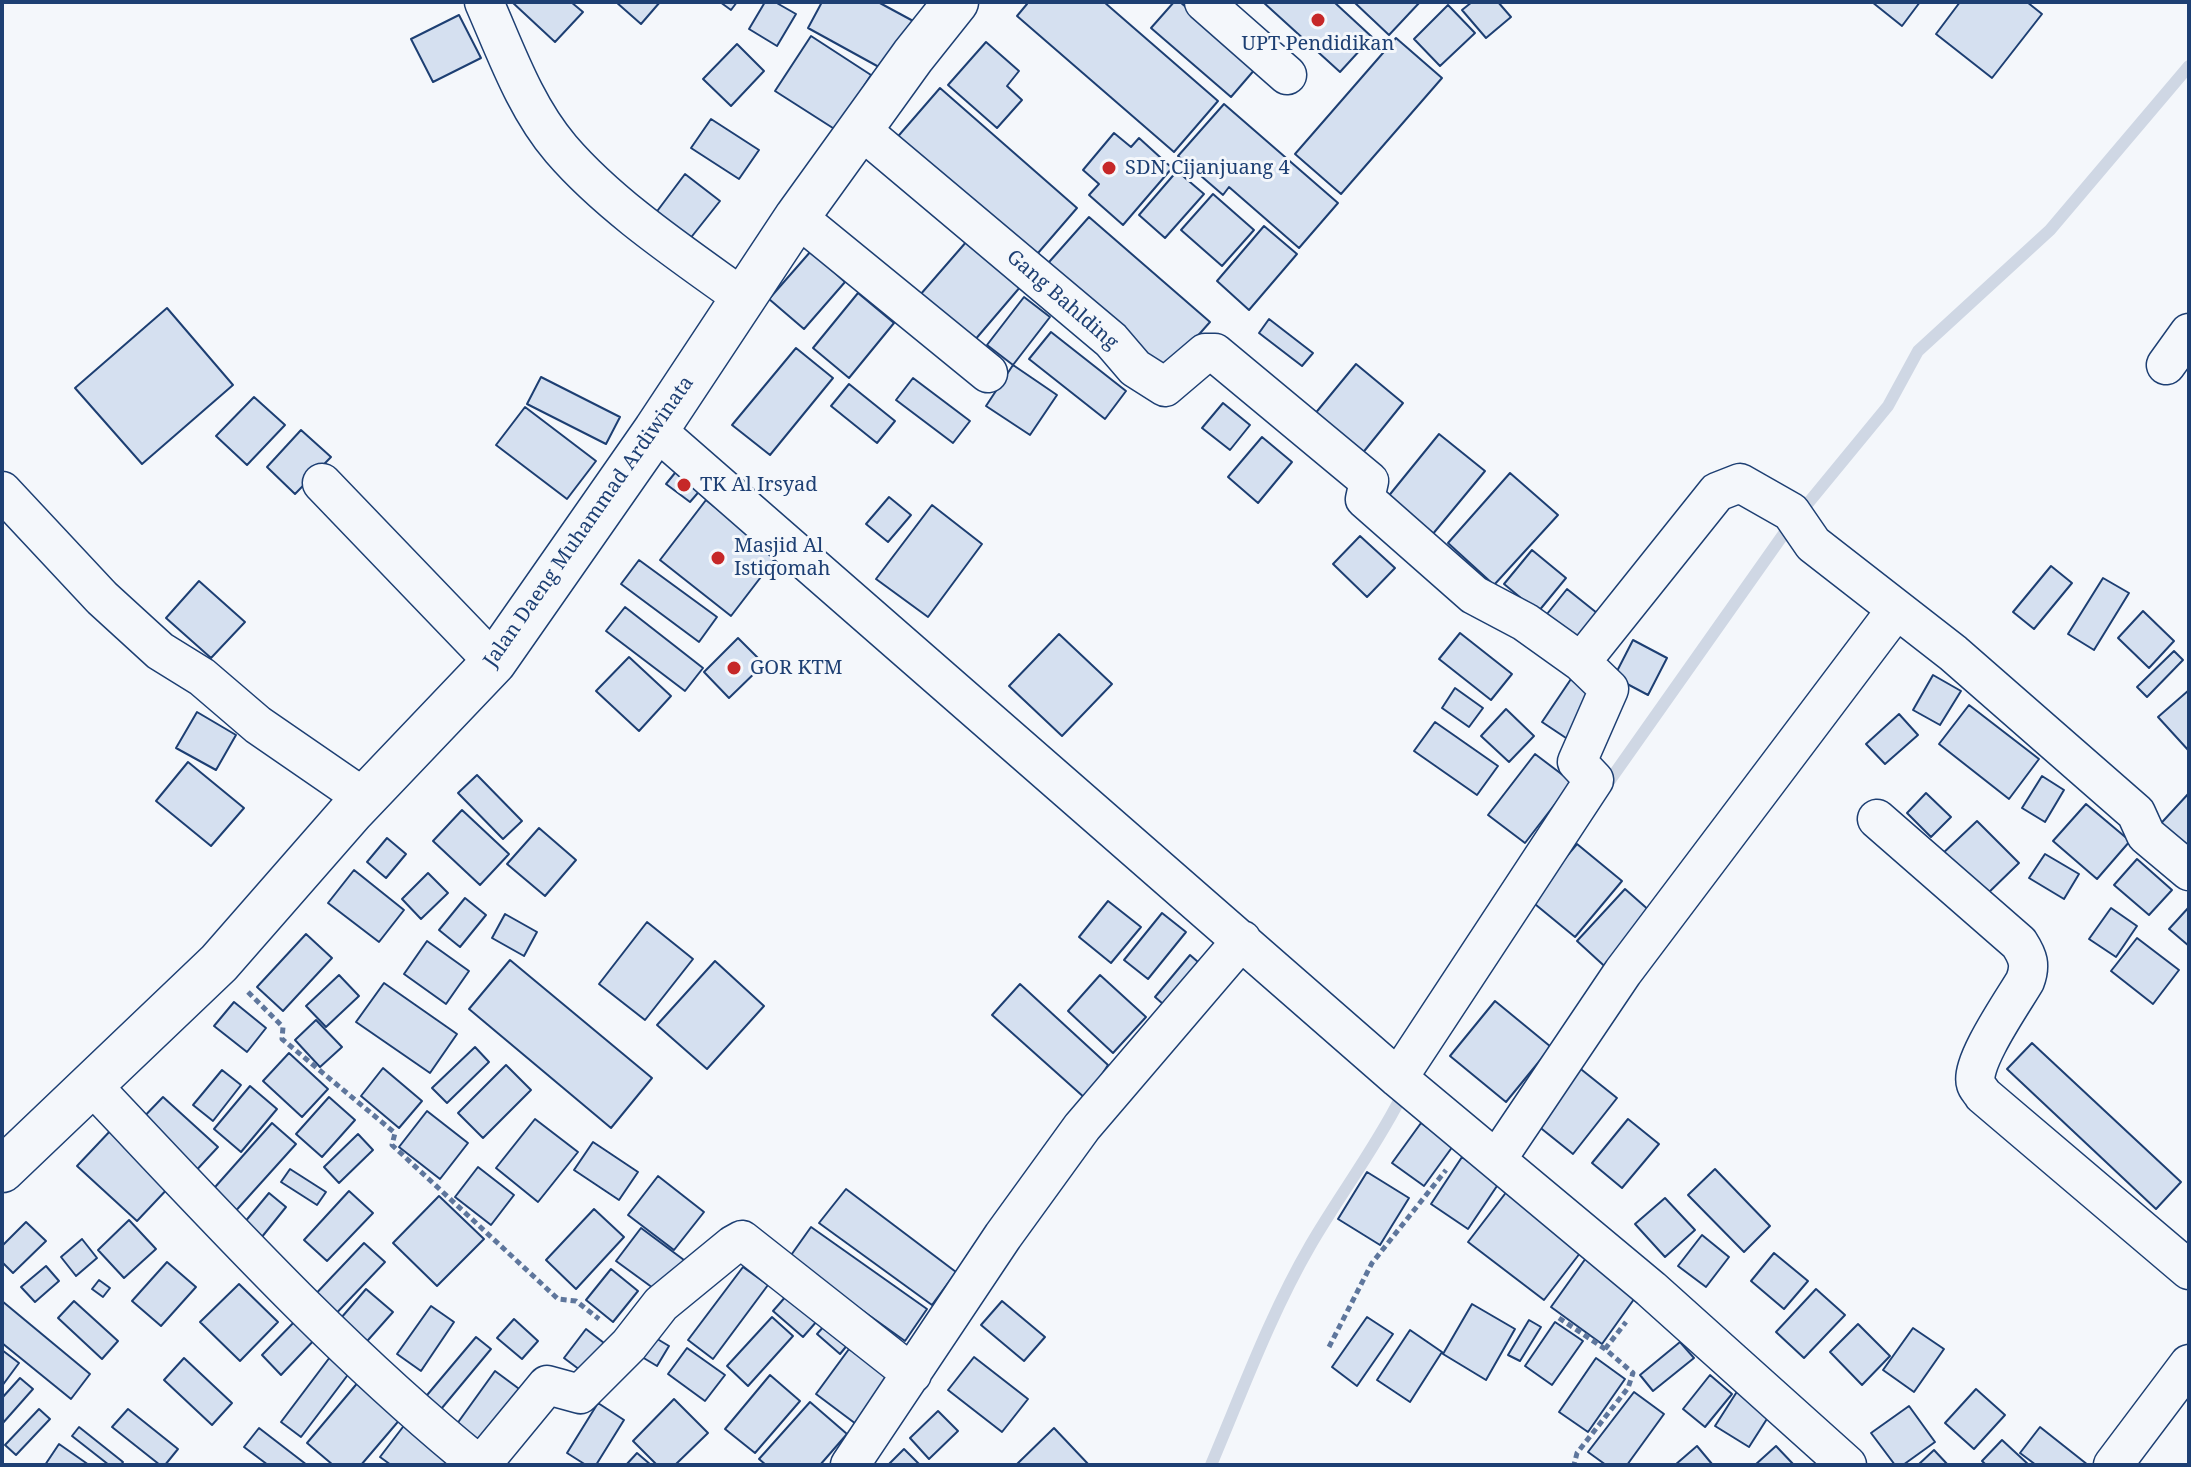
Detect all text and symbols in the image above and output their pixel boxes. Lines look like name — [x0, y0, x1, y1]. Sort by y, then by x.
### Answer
marker: UPT Pendidikan — [1309, 11, 1327, 29]
place label: UPT Pendidikan — [1242, 32, 1394, 56]
place label: SDN Cijanjuang 4 — [1125, 156, 1290, 180]
marker: SDN Cijanjuang 4 — [1100, 159, 1118, 177]
street label: Gang Bahlding — [1001, 245, 1123, 355]
street label: Jalan Daeng Muhammad Ardiwinata — [479, 372, 699, 672]
place label: TK Al Irsyad — [700, 473, 818, 497]
marker: TK Al Irsyad — [675, 476, 693, 494]
place label: Masjid Al Istiqomah — [734, 534, 830, 581]
marker: Masjid Al Istiqomah — [709, 549, 727, 567]
place label: GOR KTM — [750, 656, 842, 680]
marker: GOR KTM — [725, 659, 743, 677]

